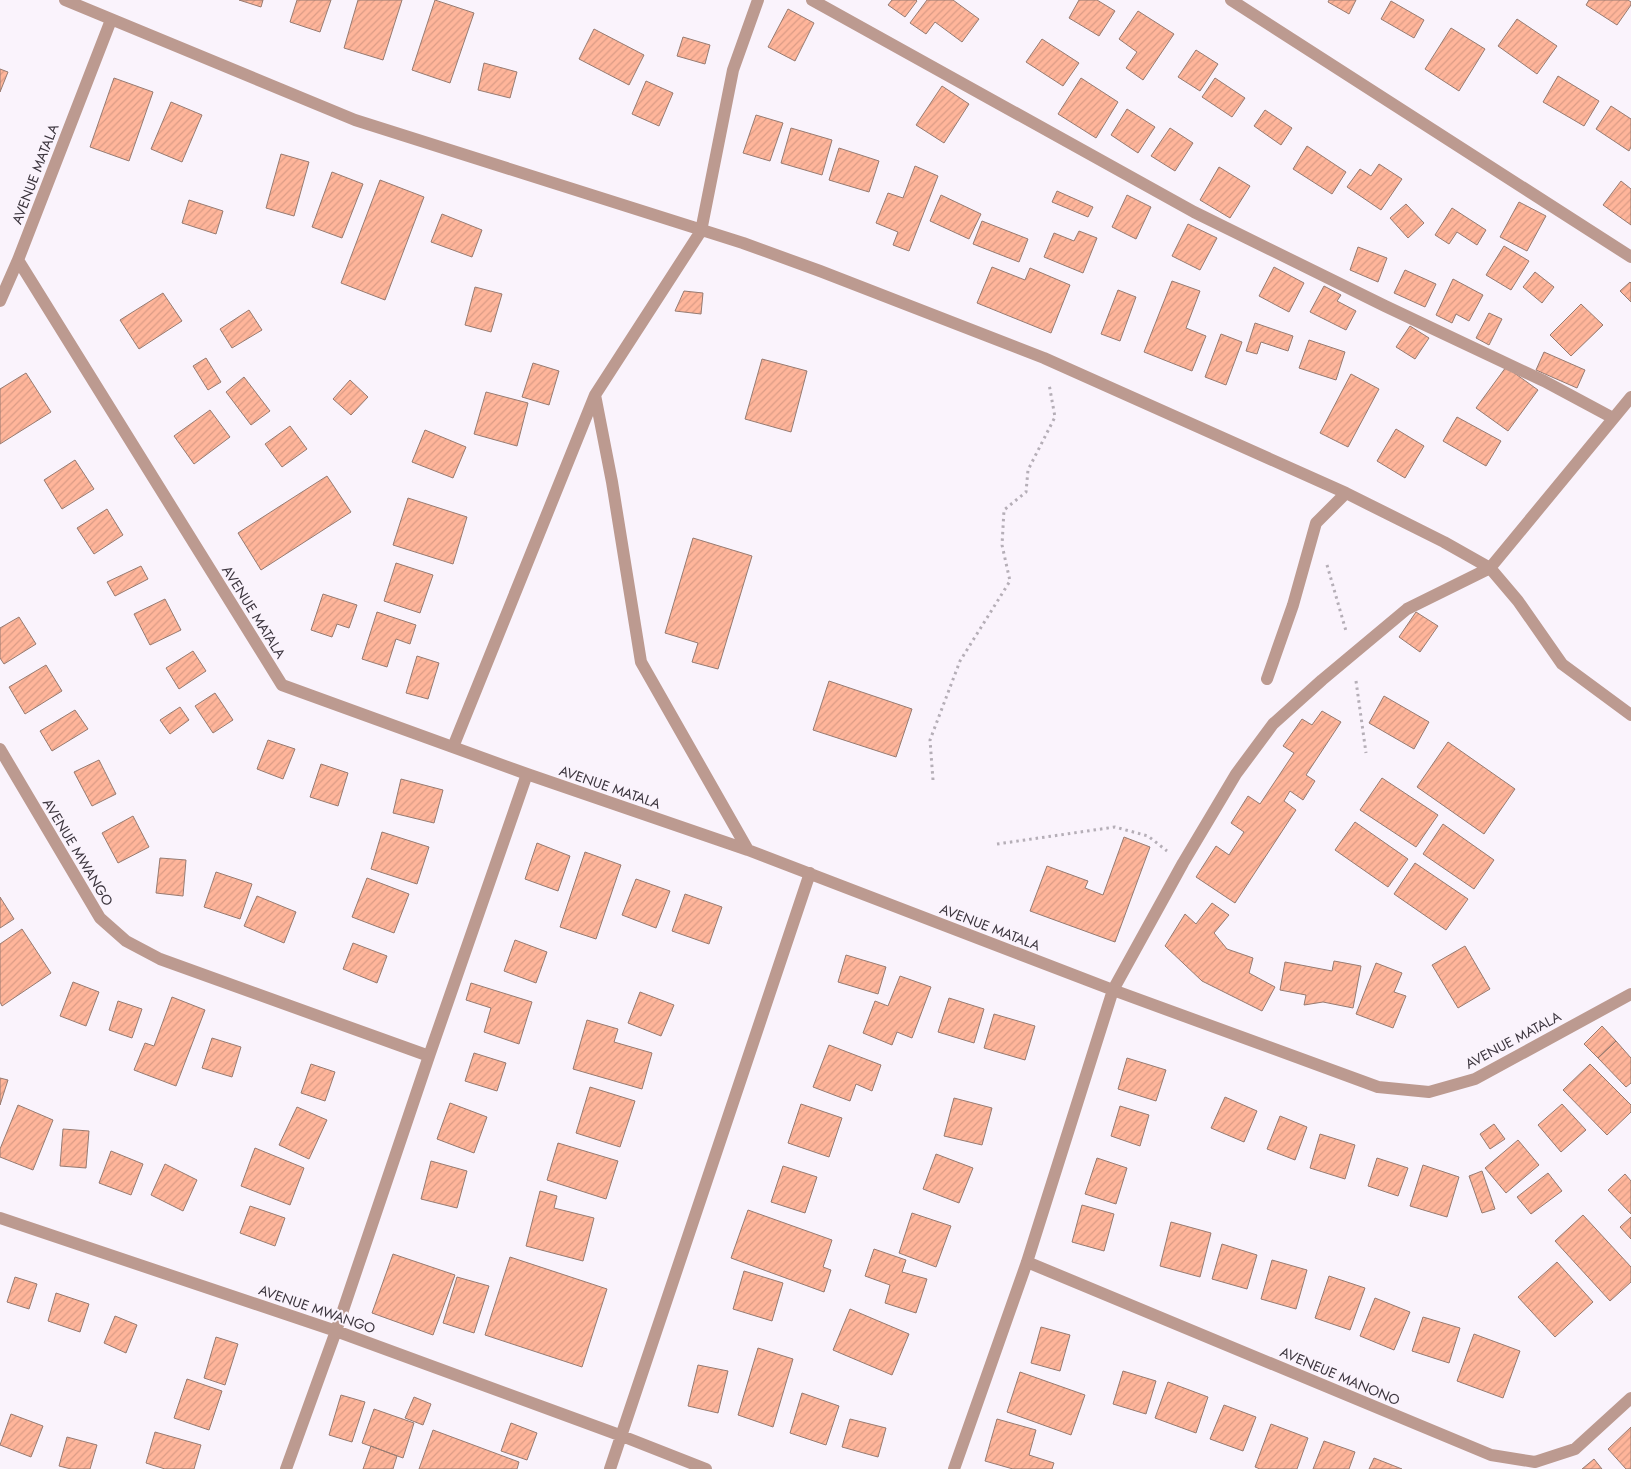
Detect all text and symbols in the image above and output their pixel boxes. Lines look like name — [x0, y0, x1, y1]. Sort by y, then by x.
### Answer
street label: AVENUE MATALA — [7, 120, 64, 227]
street label: AVENUE MATALA — [217, 562, 291, 663]
street label: AVENUE MATALA — [557, 760, 664, 814]
street label: AVENUE MWANGO — [38, 795, 118, 909]
street label: AVENUE MATALA — [937, 899, 1044, 956]
street label: AVENUE MATALA — [1461, 1006, 1565, 1074]
street label: AVENUE MWANGO — [256, 1280, 378, 1338]
street label: AVENEUE MANONO — [1277, 1342, 1403, 1410]

